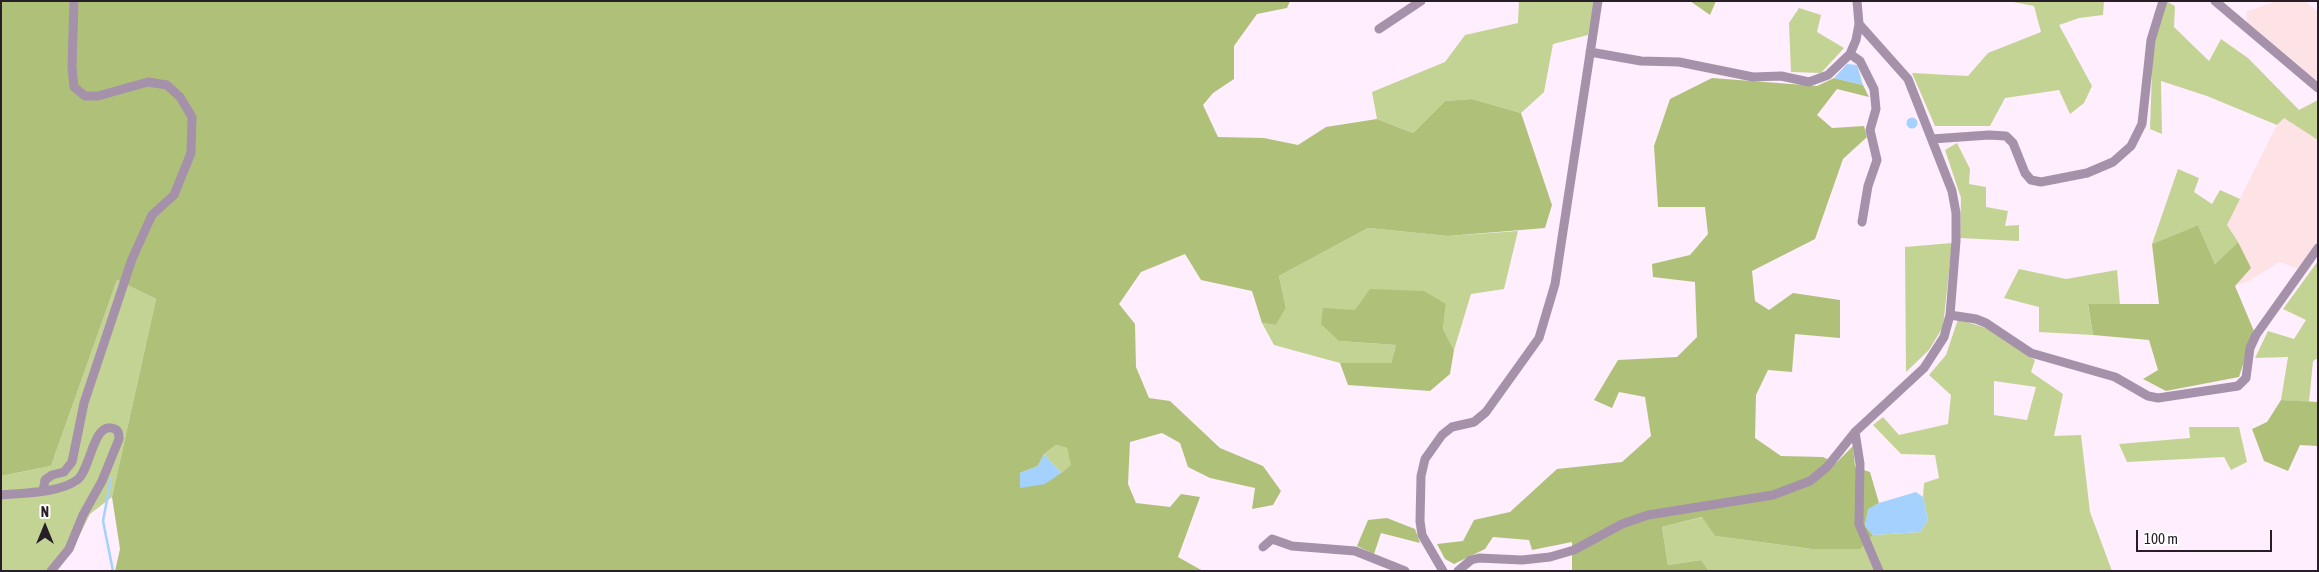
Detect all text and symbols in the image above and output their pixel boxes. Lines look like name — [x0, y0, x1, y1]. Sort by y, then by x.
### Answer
north arrow — [20, 502, 70, 552]
text: N — [41, 504, 49, 520]
scale bar — [2139, 520, 2275, 552]
text: 100 m — [2144, 530, 2178, 547]

